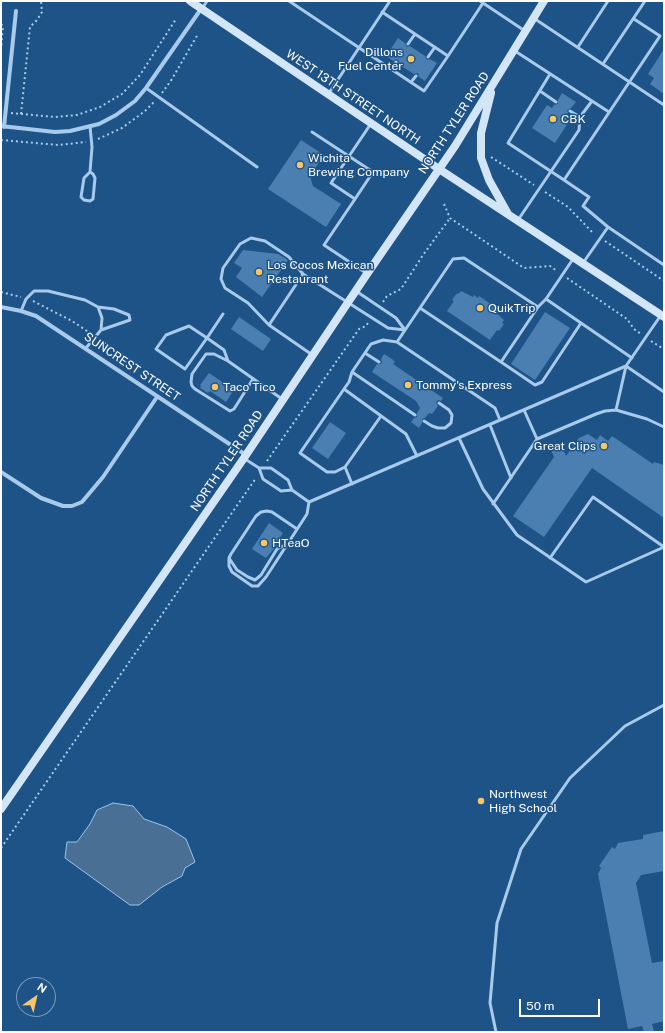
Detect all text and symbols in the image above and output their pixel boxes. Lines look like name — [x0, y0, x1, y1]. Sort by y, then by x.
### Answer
place label: Dillons Fuel Center — [338, 45, 403, 73]
street label: WEST 13TH STREET NORTH — [283, 47, 423, 147]
marker: Dillons Fuel Center — [406, 54, 416, 64]
street label: NORTH TYLER ROAD — [416, 69, 492, 177]
place label: CBK — [561, 112, 586, 126]
marker: CBK — [548, 114, 558, 124]
place label: Wichita Brewing Company — [308, 151, 409, 179]
marker: Wichita Brewing Company — [295, 160, 305, 170]
place label: Los Cocos Mexican Restaurant — [267, 258, 373, 286]
marker: Los Cocos Mexican Restaurant — [254, 267, 264, 277]
place label: QuikTrip — [488, 301, 535, 315]
marker: QuikTrip — [475, 303, 485, 313]
street label: SUNCREST STREET — [81, 330, 183, 404]
place label: Tommy's Express — [416, 378, 512, 392]
place label: Taco Tico — [223, 380, 276, 394]
marker: Tommy's Express — [403, 380, 413, 390]
marker: Taco Tico — [210, 382, 220, 392]
street label: NORTH TYLER ROAD — [188, 408, 266, 514]
place label: Great Clips — [534, 439, 596, 453]
marker: Great Clips — [599, 441, 609, 451]
place label: HTeaO — [272, 536, 310, 550]
marker: HTeaO — [259, 538, 269, 548]
place label: Northwest High School — [489, 787, 557, 815]
marker: Northwest High School — [476, 796, 486, 806]
north arrow — [16, 977, 56, 1017]
text: N — [35, 980, 49, 995]
scale bar — [521, 991, 602, 1017]
text: 50 m — [526, 999, 554, 1013]

